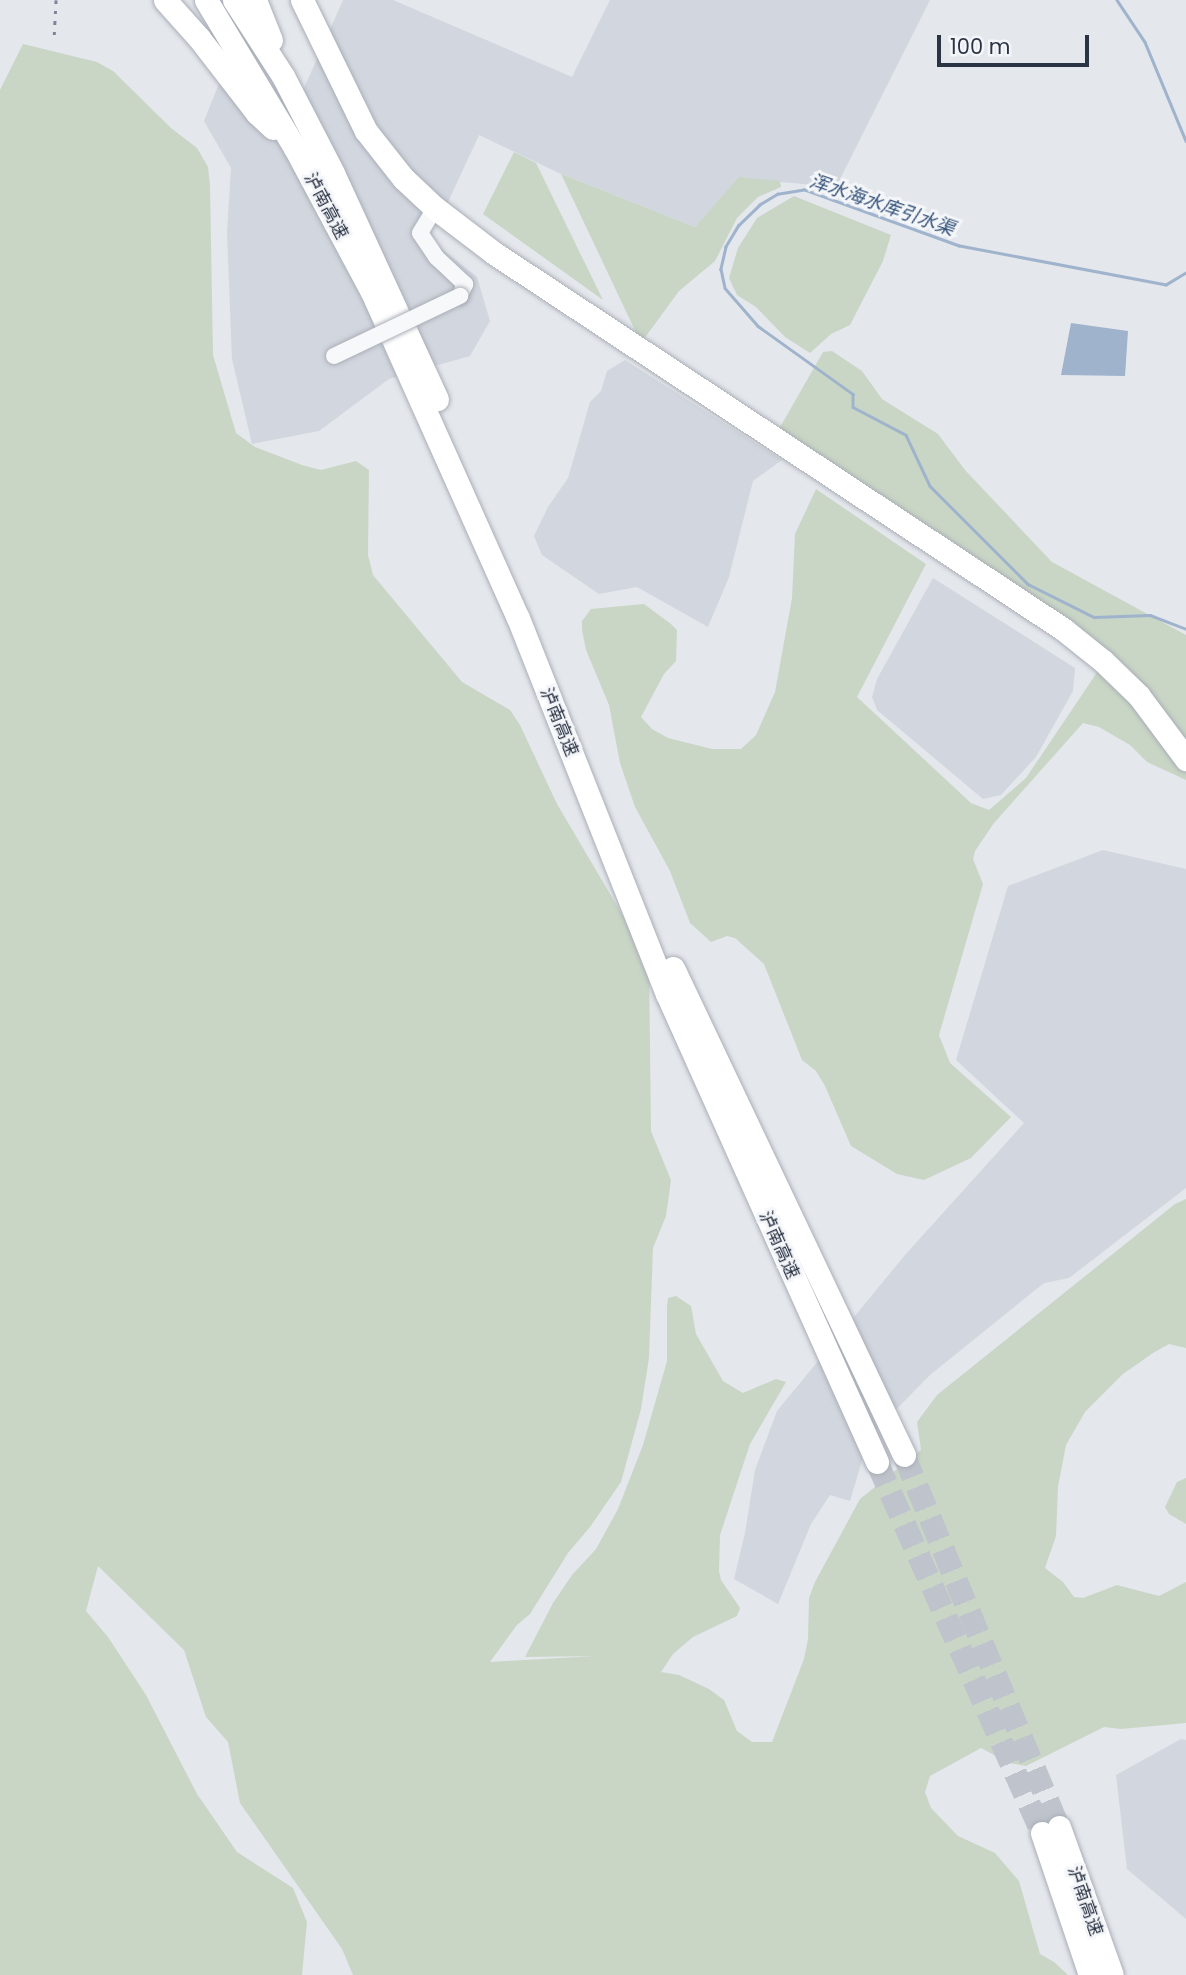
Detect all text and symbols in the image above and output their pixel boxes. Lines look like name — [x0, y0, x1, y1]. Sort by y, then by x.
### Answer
scale bar — [941, 21, 1093, 65]
text: 100 m — [950, 32, 1010, 61]
street label: 泸南高速 — [300, 169, 352, 243]
water label: 浑水海水库引水渠 — [806, 169, 958, 241]
street label: 泸南高速 — [536, 685, 582, 759]
street label: 泸南高速 — [754, 1208, 804, 1282]
street label: 泸南高速 — [1063, 1863, 1107, 1939]

